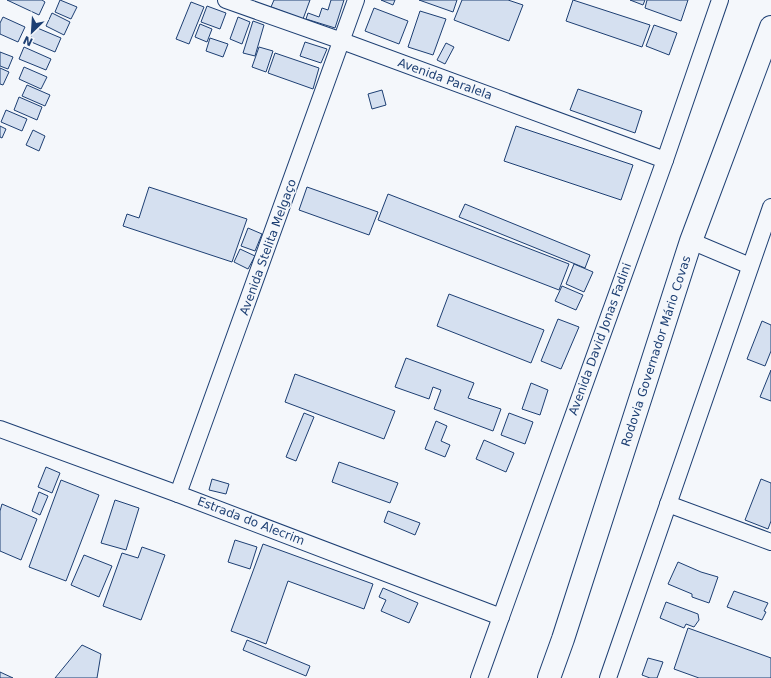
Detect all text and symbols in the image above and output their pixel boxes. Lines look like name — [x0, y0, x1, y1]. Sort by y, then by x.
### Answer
north arrow — [12, 12, 52, 52]
text: N — [21, 33, 35, 48]
street label: Avenida Paralela — [396, 55, 494, 103]
street label: Avenida Stelita Melgaço — [237, 177, 299, 317]
street label: Rodovia Governador Mário Covas — [618, 254, 694, 448]
street label: Avenida David Jonas Fadini — [566, 261, 634, 417]
street label: Estrada do Alecrim — [195, 494, 307, 548]

